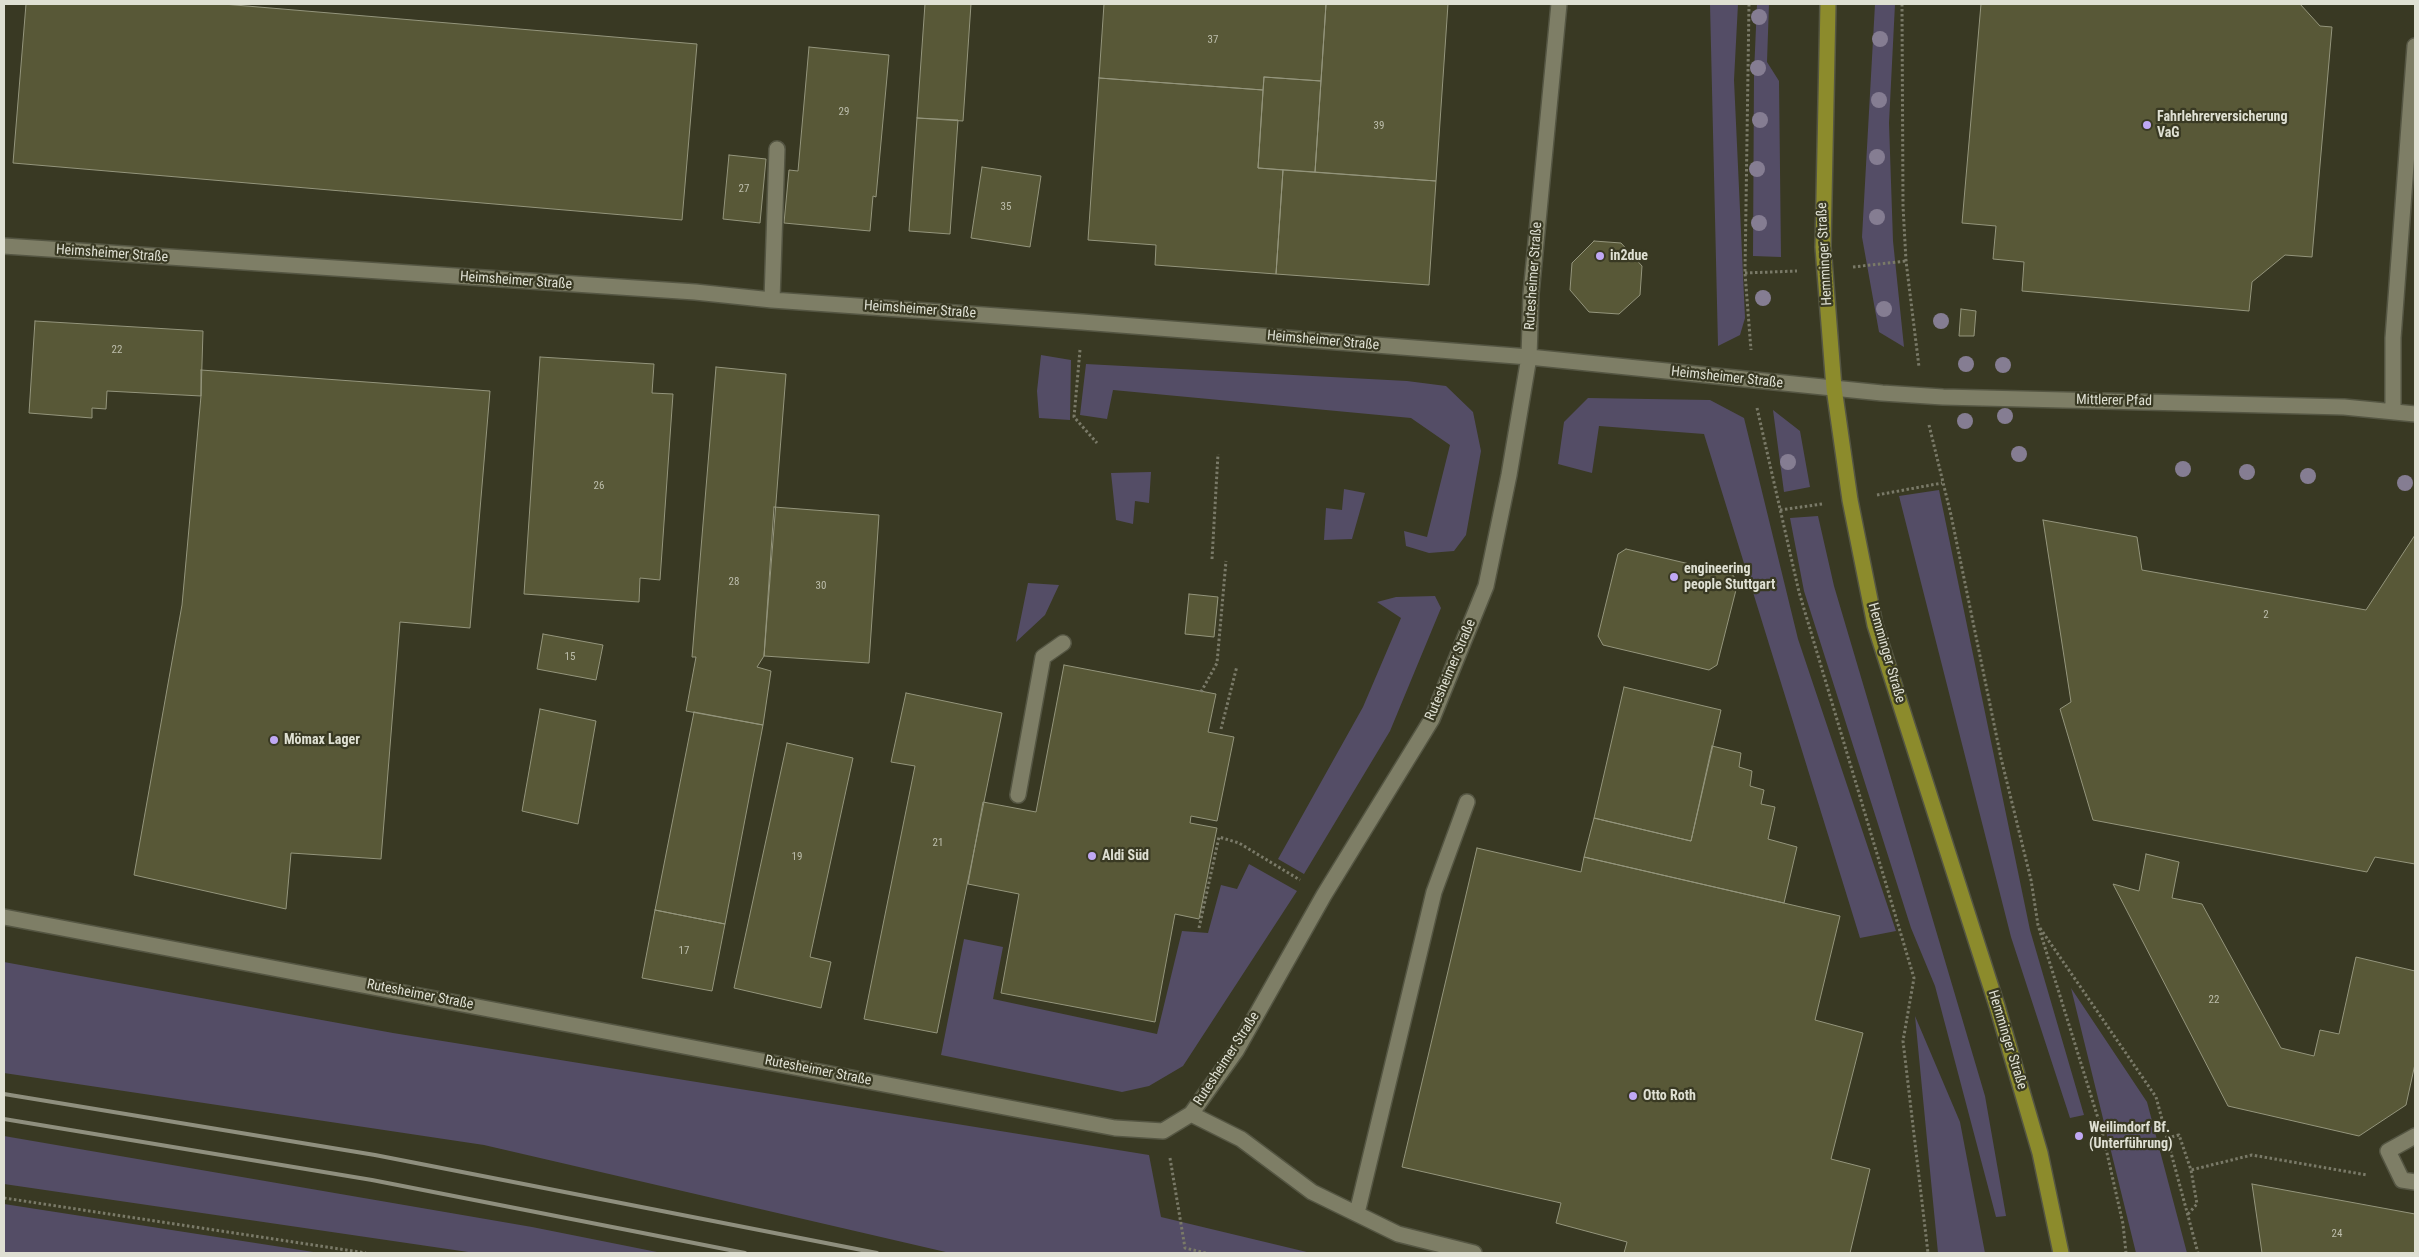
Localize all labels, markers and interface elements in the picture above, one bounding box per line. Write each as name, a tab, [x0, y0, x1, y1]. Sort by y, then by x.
house number: 37	[1208, 33, 1218, 47]
house number: 29	[839, 105, 849, 119]
place label: Fahrlehrerversicherung VaG	[2157, 109, 2288, 142]
house number: 39	[1374, 119, 1384, 133]
marker: Fahrlehrerversicherung VaG	[2141, 119, 2153, 131]
house number: 27	[739, 182, 749, 196]
house number: 35	[1001, 200, 1011, 214]
street label: Hemminger Straße	[1814, 202, 1836, 306]
street label: Rutesheimer Straße	[1522, 221, 1546, 331]
street label: Heimsheimer Straße	[55, 242, 169, 266]
place label: in2due	[1610, 248, 1648, 264]
marker: in2due	[1594, 250, 1606, 262]
street label: Heimsheimer Straße	[459, 269, 573, 293]
street label: Heimsheimer Straße	[863, 298, 977, 322]
street label: Heimsheimer Straße	[1266, 328, 1380, 354]
house number: 22	[112, 343, 122, 357]
street label: Heimsheimer Straße	[1670, 364, 1784, 392]
street label: Mittlerer Pfad	[2076, 392, 2152, 410]
house number: 26	[594, 479, 604, 493]
place label: engineering people Stuttgart	[1684, 561, 1775, 594]
marker: engineering people Stuttgart	[1668, 571, 1680, 583]
house number: 28	[729, 575, 739, 589]
house number: 30	[816, 579, 826, 593]
street label: Hemminger Straße	[1864, 601, 1908, 705]
house number: 2	[2263, 608, 2269, 622]
street label: Rutesheimer Straße	[1422, 617, 1480, 723]
house number: 15	[565, 650, 575, 664]
place label: Mömax Lager	[284, 732, 360, 748]
marker: Mömax Lager	[268, 734, 280, 746]
house number: 21	[933, 836, 943, 850]
place label: Aldi Süd	[1102, 848, 1149, 864]
house number: 19	[792, 850, 802, 864]
marker: Aldi Süd	[1086, 850, 1098, 862]
house number: 17	[679, 944, 689, 958]
street label: Rutesheimer Straße	[365, 976, 475, 1014]
street label: Hemminger Straße	[1984, 988, 2030, 1092]
house number: 22	[2209, 993, 2219, 1007]
street label: Rutesheimer Straße	[1190, 1009, 1264, 1109]
street label: Rutesheimer Straße	[763, 1052, 873, 1090]
place label: Otto Roth	[1643, 1088, 1696, 1104]
marker: Otto Roth	[1627, 1090, 1639, 1102]
place label: Weilimdorf Bf. (Unterführung)	[2089, 1120, 2173, 1152]
marker: Weilimdorf Bf. (Unterführung)	[2073, 1130, 2085, 1142]
house number: 24	[2332, 1227, 2342, 1241]

